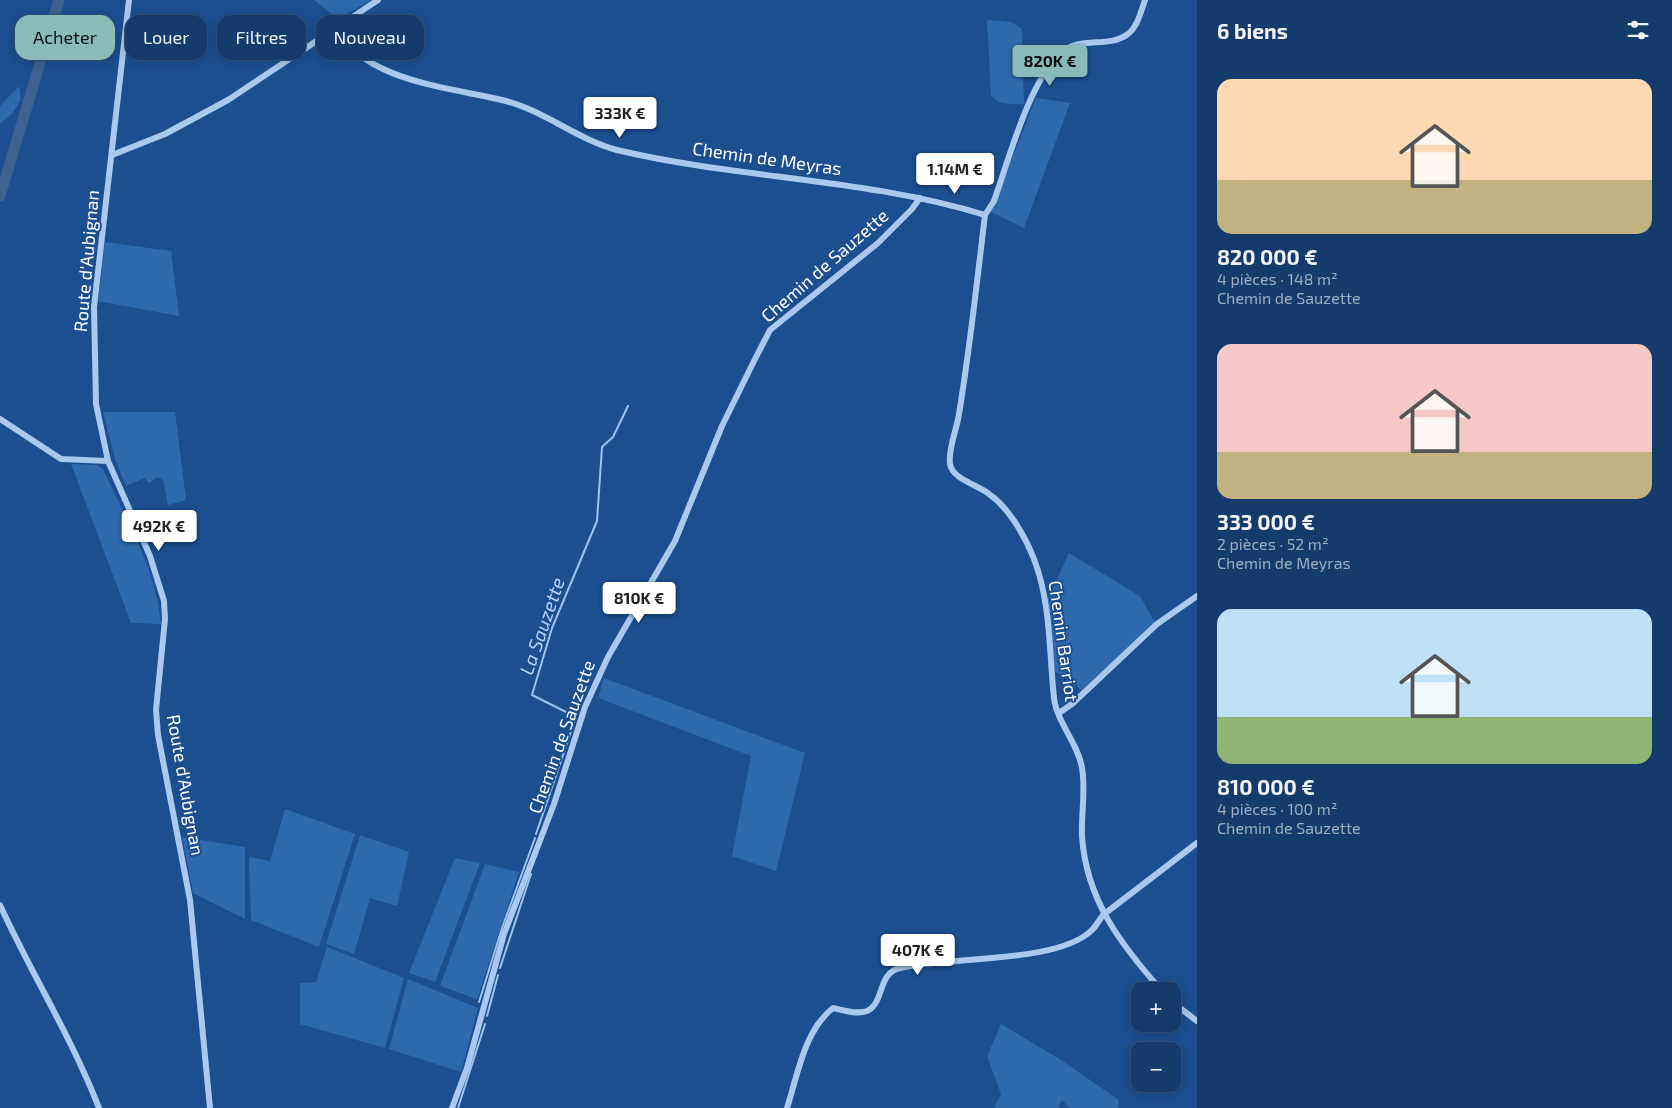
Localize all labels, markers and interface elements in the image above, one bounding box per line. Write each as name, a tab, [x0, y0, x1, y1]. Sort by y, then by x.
chip: Acheter	[15, 15, 115, 60]
chip: Louer	[125, 15, 207, 60]
chip: Filtres	[217, 15, 306, 60]
chip: Nouveau	[316, 15, 424, 60]
icon: filters	[1624, 16, 1652, 44]
text: 6 biens	[1217, 18, 1288, 43]
pin: 820K €	[1009, 44, 1091, 87]
text: 820K €	[1023, 51, 1077, 70]
pin: 333K €	[579, 96, 661, 139]
text: 333K €	[595, 103, 645, 122]
icon: home	[1390, 111, 1480, 201]
street label: Chemin de Meyras	[691, 137, 843, 179]
pin: 1.14M €	[909, 152, 1001, 195]
text: 1.14M €	[927, 159, 983, 178]
street label: Route d'Aubignan	[69, 189, 103, 333]
street label: Chemin de Sauzette	[756, 204, 893, 327]
text: 820 000 €	[1217, 244, 1318, 269]
text: 4 pièces · 148 m²	[1217, 269, 1338, 288]
text: Chemin de Sauzette	[1217, 288, 1361, 307]
icon: home	[1390, 376, 1480, 466]
text: 333 000 €	[1217, 509, 1315, 534]
pin: 492K €	[118, 510, 200, 552]
text: 492K €	[133, 516, 185, 535]
text: 2 pièces · 52 m²	[1217, 534, 1329, 553]
text: Chemin de Meyras	[1217, 553, 1351, 572]
water label: La Sauzette	[514, 574, 569, 677]
street label: Chemin Barriot	[1045, 579, 1083, 703]
pin: 810K €	[598, 582, 680, 624]
text: 810K €	[614, 588, 664, 607]
icon: home	[1390, 641, 1480, 731]
street label: Chemin de Sauzette	[523, 657, 599, 816]
street label: Route d'Aubignan	[163, 713, 209, 857]
text: 810 000 €	[1217, 774, 1315, 799]
text: 4 pièces · 100 m²	[1217, 799, 1337, 818]
text: Chemin de Sauzette	[1217, 818, 1361, 837]
pin: 407K €	[877, 934, 959, 976]
text: 407K €	[892, 940, 944, 959]
map controls	[1131, 982, 1181, 1092]
button: +	[1131, 982, 1181, 1032]
button: −	[1131, 1042, 1181, 1092]

